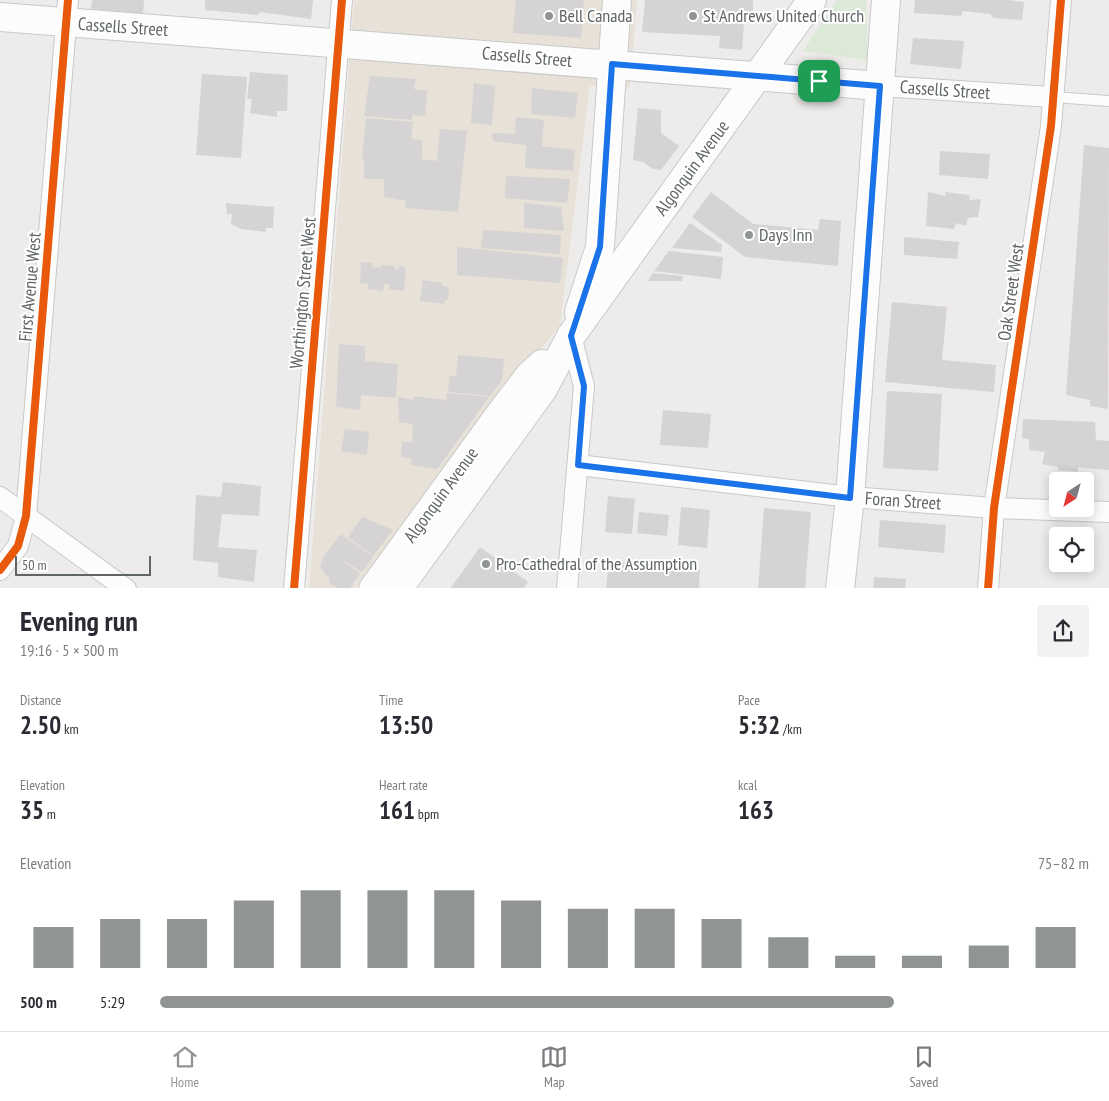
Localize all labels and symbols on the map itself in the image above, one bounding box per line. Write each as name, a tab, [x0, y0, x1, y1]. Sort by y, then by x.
place label: Bell Canada	[559, 4, 632, 27]
place label: St Andrews United Church	[703, 4, 864, 27]
marker: Bell Canada	[543, 10, 555, 22]
marker: St Andrews United Church	[687, 10, 699, 22]
street label: Cassells Street	[77, 12, 169, 41]
street label: Cassells Street	[481, 41, 573, 72]
pin	[798, 60, 840, 102]
street label: Cassells Street	[899, 75, 991, 104]
street label: Algonquin Avenue	[649, 115, 734, 220]
street label: Worthington Street West	[284, 216, 321, 370]
place label: Days Inn	[759, 223, 812, 246]
marker: Days Inn	[743, 229, 755, 241]
street label: First Avenue West	[13, 231, 46, 343]
street label: Oak Street West	[992, 242, 1029, 342]
street label: Algonquin Avenue	[398, 442, 483, 547]
north arrow	[1049, 472, 1094, 518]
street label: Foran Street	[864, 486, 942, 515]
place label: Pro-Cathedral of the Assumption	[496, 552, 697, 575]
scale bar	[15, 554, 151, 577]
marker: Pro-Cathedral of the Assumption	[480, 558, 492, 570]

